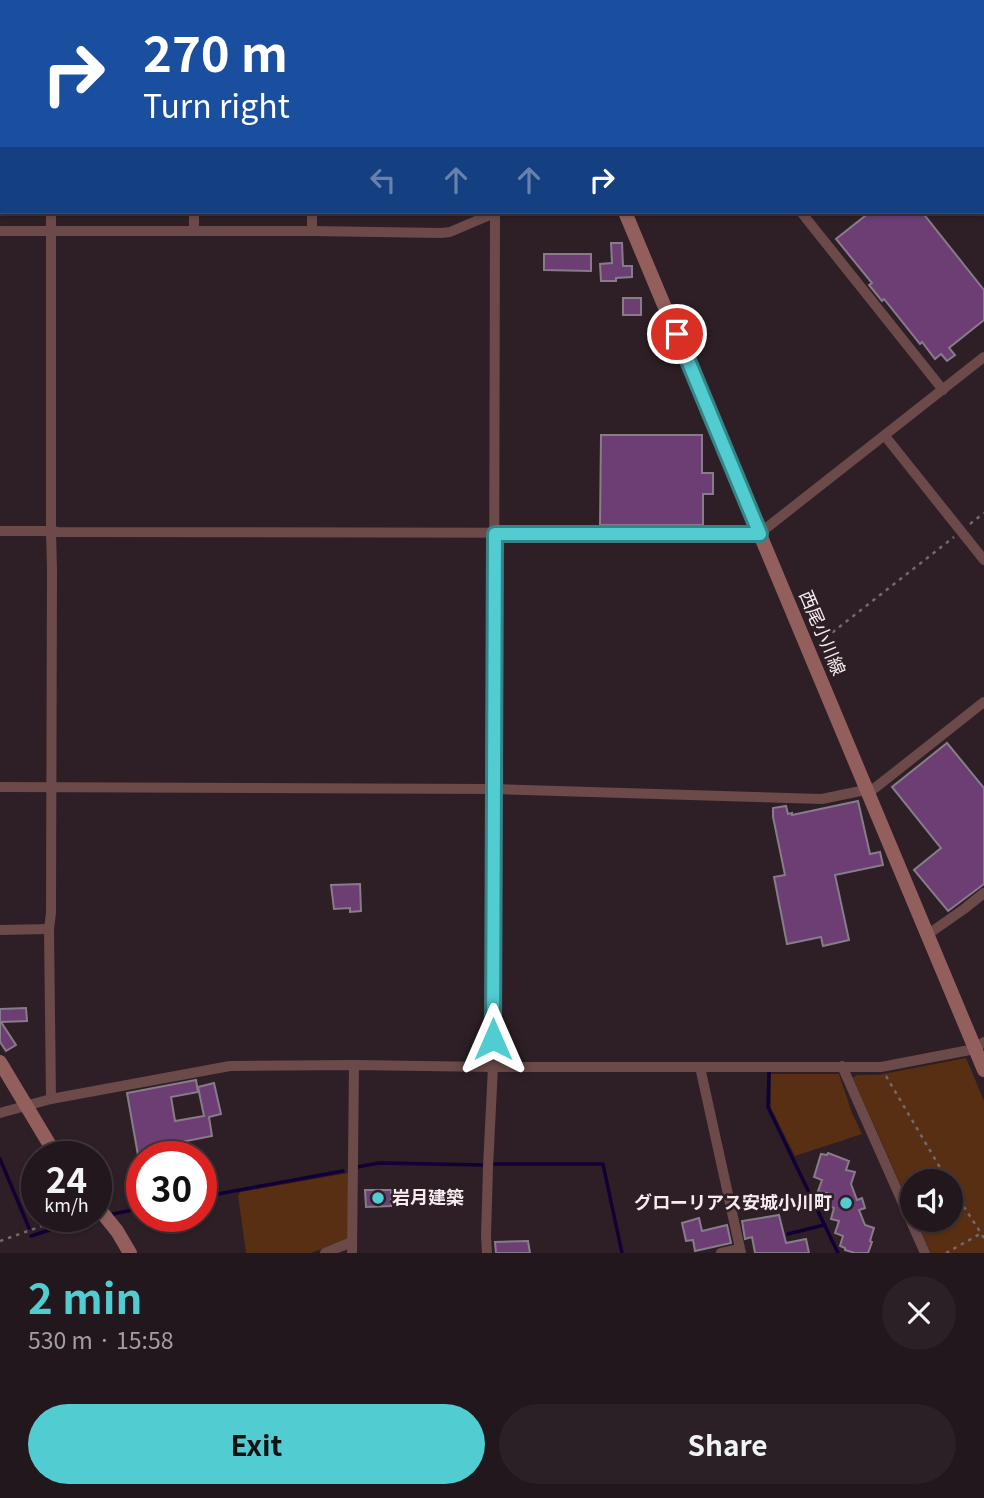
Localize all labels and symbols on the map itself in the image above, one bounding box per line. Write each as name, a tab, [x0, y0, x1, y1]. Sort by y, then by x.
pin	[647, 304, 707, 364]
street label: 西尾小川線	[794, 586, 853, 679]
position arrow	[456, 1002, 530, 1076]
speed limit sign: 30	[126, 1141, 217, 1232]
place label: 岩月建築	[392, 1183, 464, 1209]
place label: グローリアス安城小川町	[634, 1188, 832, 1214]
marker: 岩月建築	[370, 1190, 386, 1206]
marker: グローリアス安城小川町	[838, 1195, 854, 1211]

